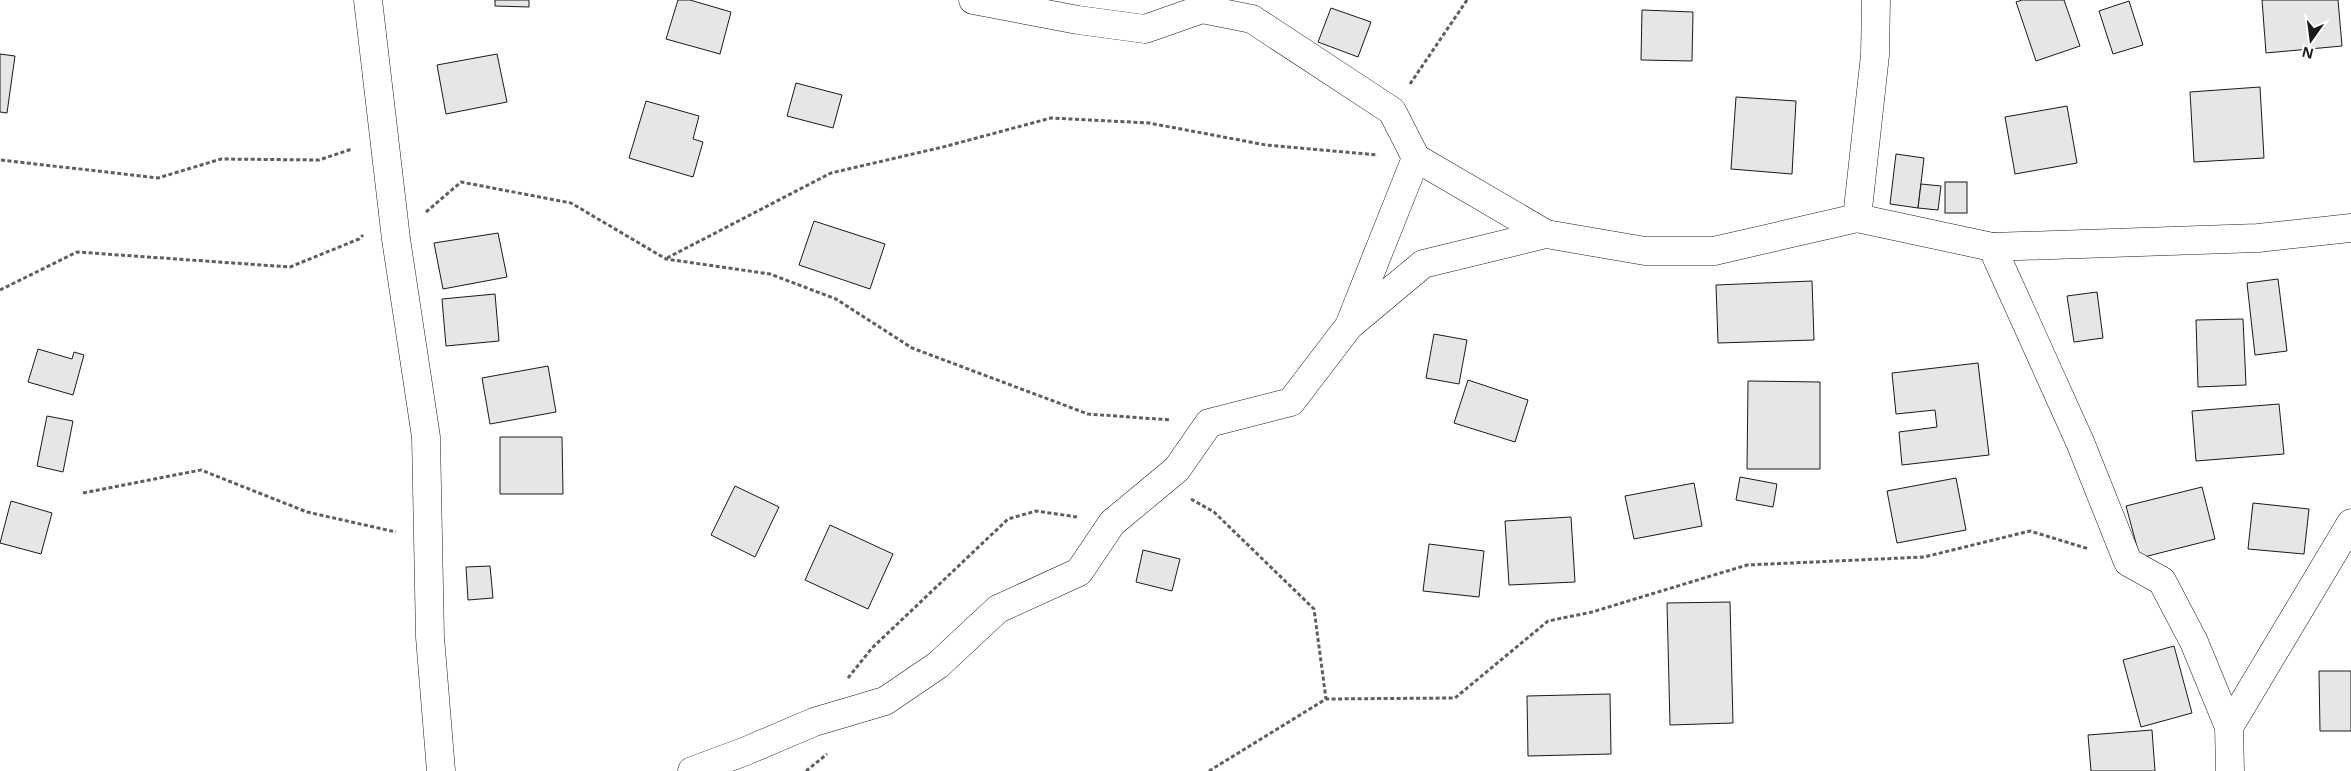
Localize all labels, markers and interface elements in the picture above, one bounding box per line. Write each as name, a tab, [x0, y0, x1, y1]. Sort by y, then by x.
north arrow	[2286, 15, 2336, 65]
text: N	[2300, 43, 2316, 64]

